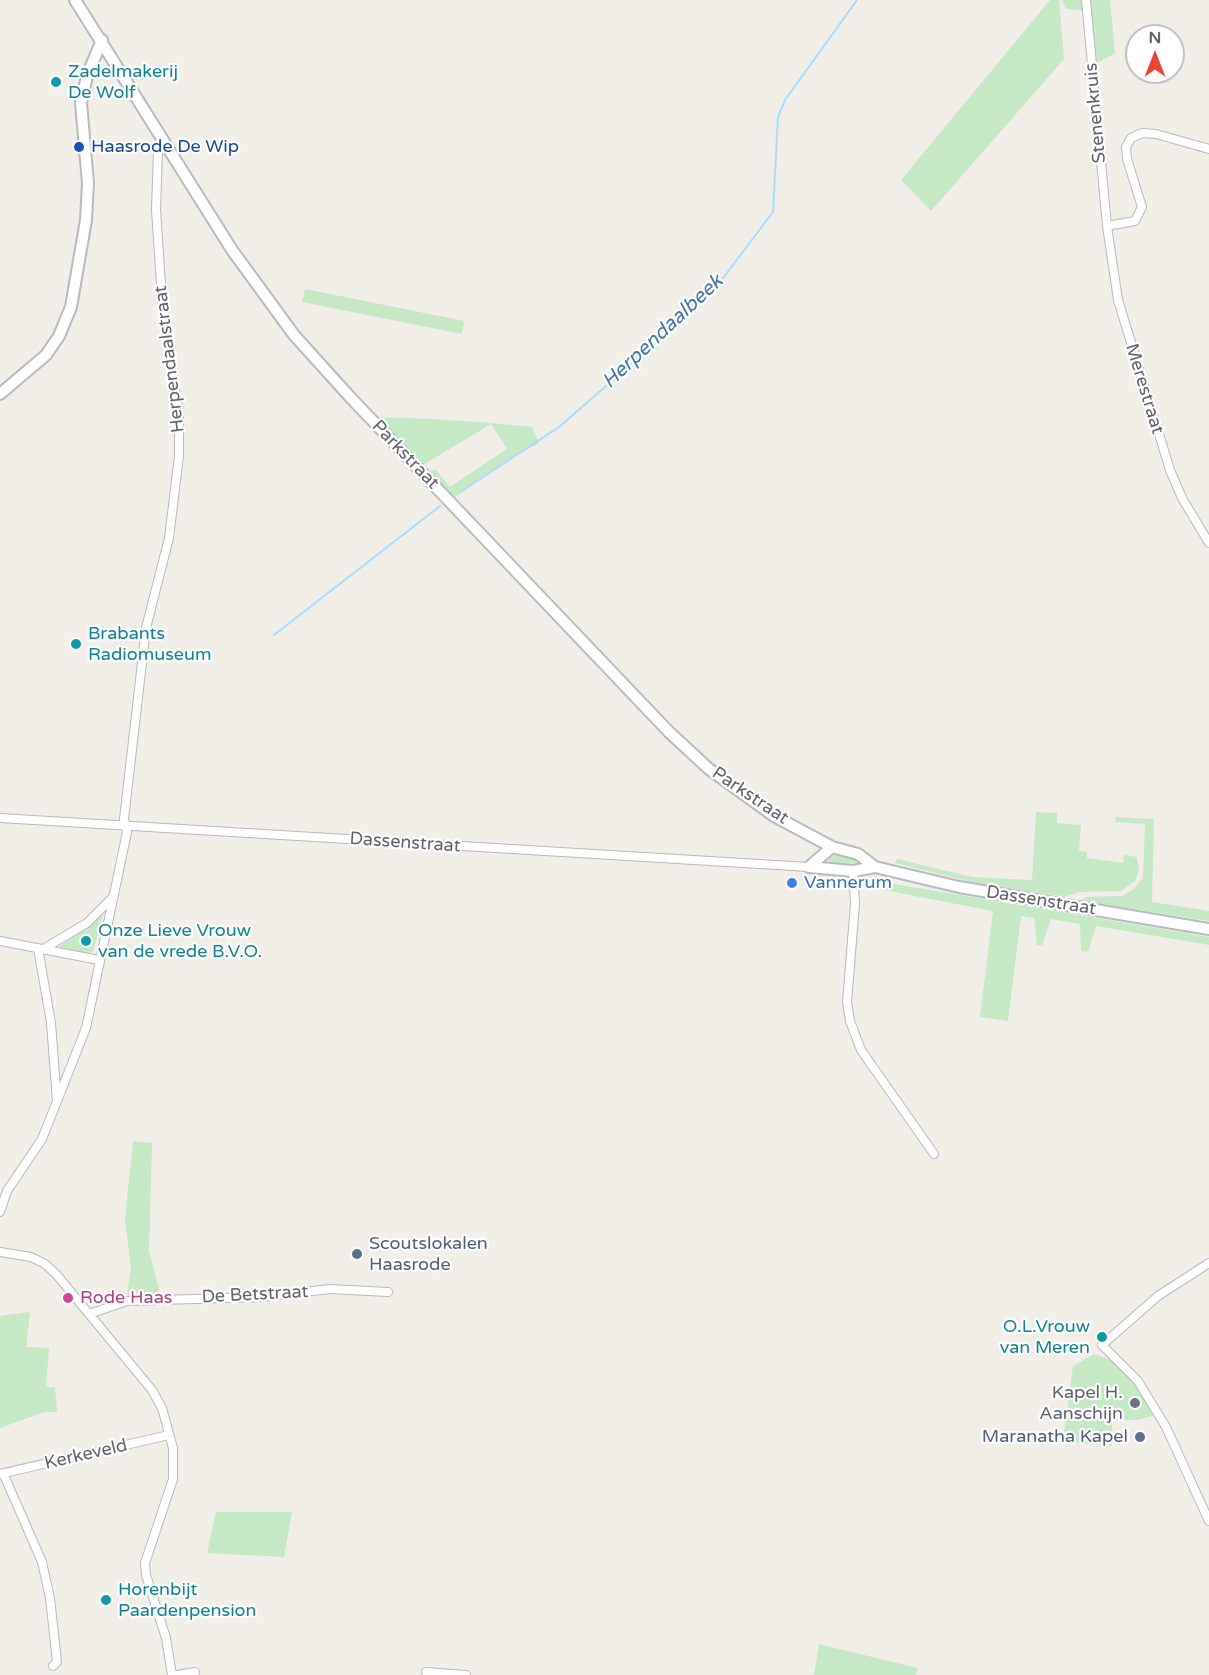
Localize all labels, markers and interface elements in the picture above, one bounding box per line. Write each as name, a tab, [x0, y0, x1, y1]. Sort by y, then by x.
north arrow	[1125, 24, 1185, 84]
text: N	[1149, 28, 1161, 48]
place label: Zadelmakerij De Wolf	[68, 61, 178, 104]
street label: Stenenkruis	[1081, 62, 1111, 164]
marker: Zadelmakerij De Wolf	[49, 75, 63, 89]
place label: Haasrode De Wip	[91, 136, 239, 158]
marker: Haasrode De Wip	[72, 140, 86, 154]
water label: Herpendaalbeek	[598, 270, 728, 394]
street label: Herpendaalstraat	[150, 284, 190, 434]
street label: Merestraat	[1120, 341, 1168, 437]
street label: Parkstraat	[367, 416, 443, 494]
place label: Brabants Radiomuseum	[88, 623, 211, 666]
marker: Brabants Radiomuseum	[69, 637, 83, 651]
street label: Parkstraat	[708, 763, 792, 829]
street label: Dassenstraat	[349, 828, 461, 858]
place label: Vannerum	[804, 872, 892, 894]
marker: Vannerum	[785, 876, 799, 890]
street label: Dassenstraat	[984, 882, 1098, 920]
place label: Onze Lieve Vrouw van de vrede B.V.O.	[98, 920, 262, 962]
marker: Onze Lieve Vrouw van de vrede B.V.O.	[79, 934, 93, 948]
place label: Scoutslokalen Haasrode	[369, 1233, 488, 1276]
marker: Scoutslokalen Haasrode	[350, 1247, 364, 1261]
street label: De Betstraat	[201, 1281, 309, 1309]
place label: Rode Haas	[80, 1287, 172, 1309]
marker: Rode Haas	[61, 1291, 75, 1305]
place label: O.L.Vrouw van Meren	[1000, 1316, 1090, 1358]
marker: O.L.Vrouw van Meren	[1095, 1330, 1109, 1344]
place label: Kapel H. Aanschijn	[1039, 1382, 1123, 1424]
marker: Kapel H. Aanschijn	[1128, 1396, 1142, 1410]
place label: Maranatha Kapel	[982, 1426, 1128, 1448]
marker: Maranatha Kapel	[1133, 1430, 1147, 1444]
street label: Kerkeveld	[42, 1435, 130, 1475]
place label: Horenbijt Paardenpension	[118, 1579, 257, 1622]
marker: Horenbijt Paardenpension	[99, 1593, 113, 1607]

